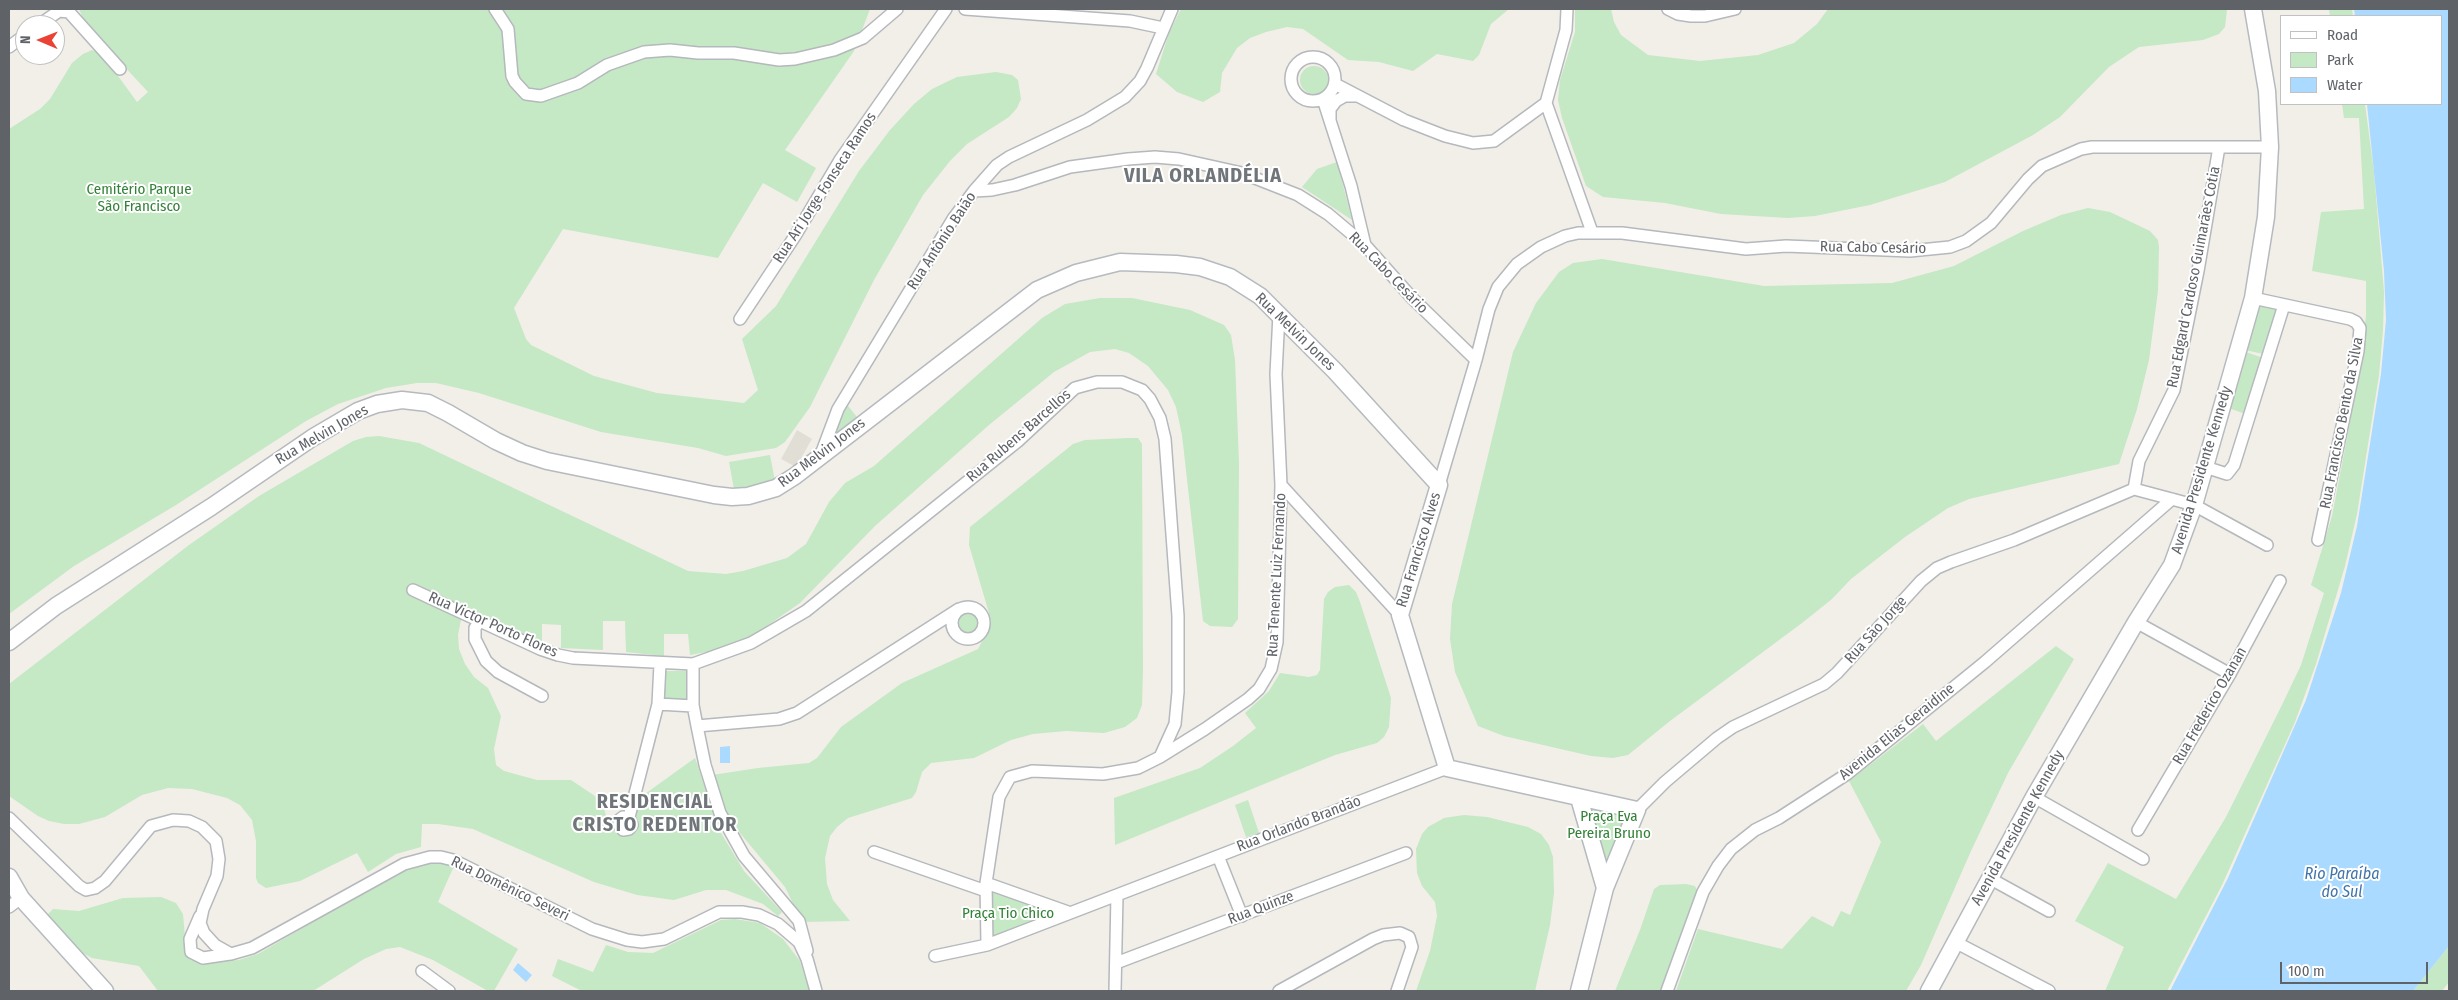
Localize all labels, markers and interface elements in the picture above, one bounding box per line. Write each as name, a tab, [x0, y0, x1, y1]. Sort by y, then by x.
north arrow	[15, 15, 65, 65]
legend	[2280, 15, 2443, 105]
text: Road	[2327, 26, 2358, 44]
text: N	[17, 35, 34, 44]
text: Park	[2327, 51, 2354, 69]
text: Water	[2327, 76, 2362, 94]
street label: Rua Ari Jorge Fonseca Ramos	[770, 109, 880, 267]
district label: VILA ORLANDÉLIA	[1122, 164, 1284, 188]
street label: Rua Edgard Cardoso Guimarães Cotia	[2164, 165, 2224, 389]
park label: Cemitério Parque São Francisco	[86, 181, 192, 216]
street label: Rua Antônio Baião	[904, 189, 980, 293]
street label: Rua Cabo Cesário	[1345, 228, 1431, 318]
street label: Rua Cabo Cesário	[1820, 238, 1926, 258]
street label: Rua Melvin Jones	[1251, 289, 1339, 375]
street label: Rua Francisco Bento da Silva	[2317, 336, 2367, 510]
street label: Avenida Presidente Kennedy	[2168, 384, 2236, 556]
street label: Rua Rubens Barcellos	[963, 386, 1075, 486]
street label: Rua Melvin Jones	[272, 401, 372, 469]
street label: Rua Melvin Jones	[775, 414, 869, 492]
street label: Rua Francisco Alves	[1393, 490, 1445, 610]
street label: Rua Tenente Luiz Fernando	[1264, 492, 1290, 658]
street label: Rua Victor Porto Flores	[426, 588, 560, 662]
street label: Rua São Jorge	[1841, 593, 1911, 667]
street label: Rua Frederico Ozanan	[2169, 644, 2251, 768]
street label: Avenida Elias Geraidine	[1836, 680, 1958, 784]
street label: Avenida Presidente Kennedy	[1968, 747, 2068, 909]
district label: RESIDENCIAL CRISTO REDENTOR	[571, 790, 739, 837]
street label: Rua Orlando Brandão	[1234, 792, 1364, 856]
park label: Praça Eva Pereira Bruno	[1567, 808, 1651, 843]
street label: Rua Domênico Severi	[448, 853, 572, 925]
water label: Rio Paraíba do Sul	[2304, 865, 2380, 903]
street label: Rua Quinze	[1226, 887, 1296, 929]
park label: Praça Tio Chico	[962, 905, 1054, 923]
scale bar	[2283, 952, 2430, 984]
text: 100 m	[2288, 962, 2325, 980]

